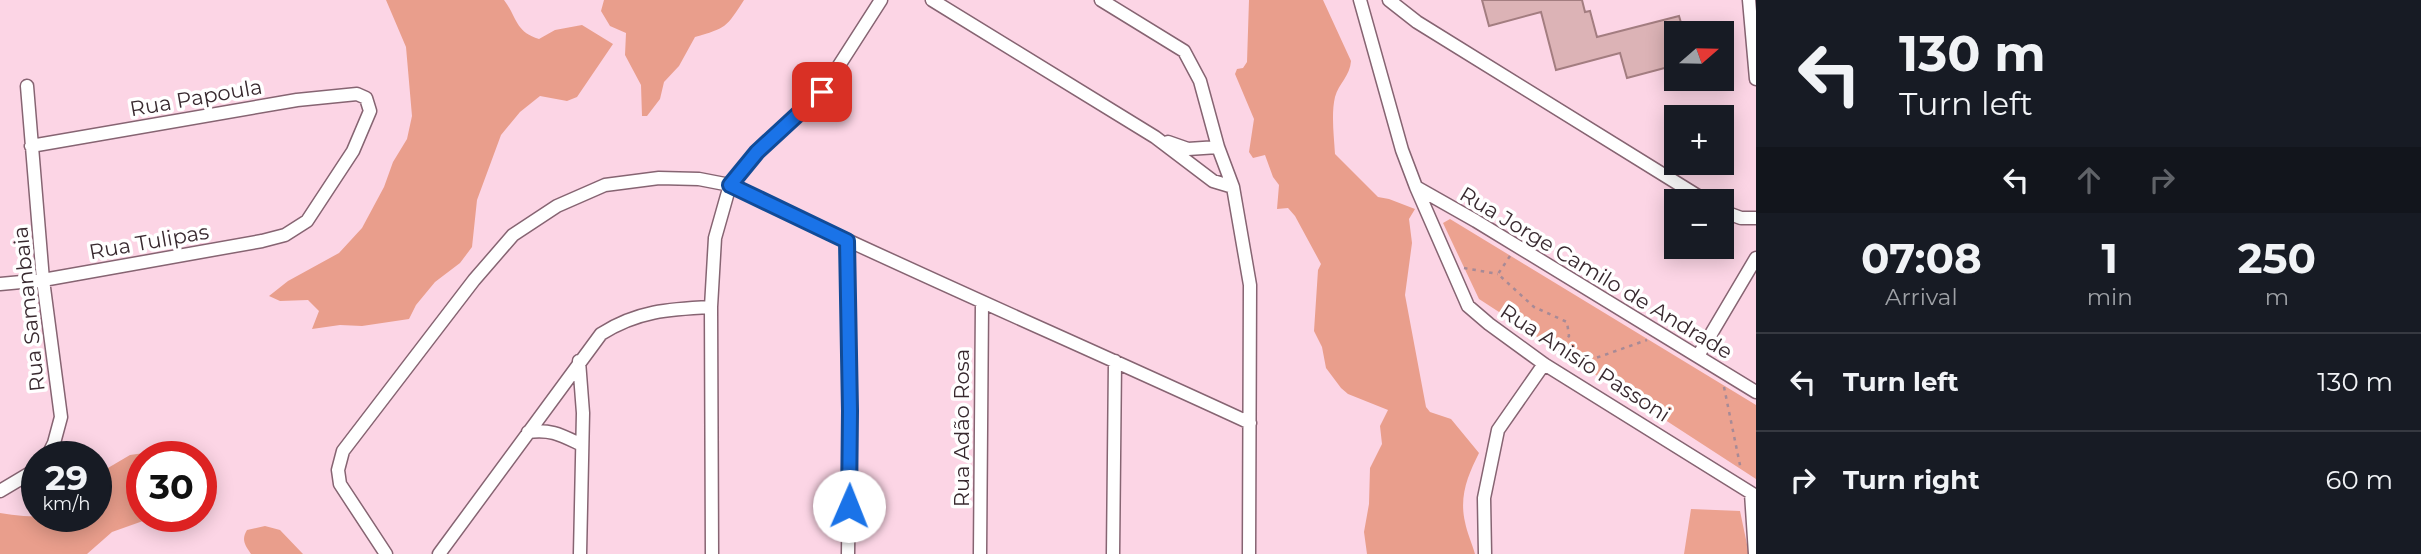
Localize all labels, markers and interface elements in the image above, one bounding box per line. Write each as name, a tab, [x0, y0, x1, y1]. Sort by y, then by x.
north arrow	[1664, 21, 1734, 91]
map controls	[1664, 21, 1734, 259]
text: 130 m	[1899, 24, 2046, 83]
icon: left	[1784, 28, 1875, 119]
pin	[792, 62, 852, 122]
icon: arrive	[803, 73, 841, 111]
street label: Rua Papoula	[128, 74, 264, 121]
text: Turn left	[1899, 84, 2033, 123]
button: +	[1664, 105, 1734, 175]
icon: left	[1997, 161, 2035, 199]
icon: ahead	[2070, 161, 2108, 199]
icon: right	[2143, 161, 2181, 199]
street label: Rua Jorge Camilo de Andrade	[1455, 181, 1737, 364]
button: −	[1664, 189, 1734, 259]
street label: Rua Tulipas	[87, 219, 211, 264]
street label: Rua Samanbaia	[7, 225, 50, 393]
text: 07:08	[1861, 232, 1982, 284]
text: 1	[2102, 232, 2118, 284]
text: 250	[2238, 232, 2316, 284]
text: Arrival	[1885, 283, 1958, 311]
text: min	[2087, 283, 2133, 311]
text: m	[2265, 283, 2289, 311]
street label: Rua Anisío Passoni	[1496, 298, 1675, 427]
street label: Rua Adão Rosa	[949, 349, 974, 507]
icon: left	[1784, 363, 1822, 401]
text: Turn left	[1843, 366, 1959, 398]
text: 130 m	[2317, 366, 2393, 398]
speed limit sign: 30	[126, 441, 217, 532]
text: 29	[45, 456, 88, 499]
icon: right	[1784, 461, 1822, 499]
text: Turn right	[1843, 464, 1979, 496]
text: 60 m	[2326, 464, 2393, 496]
position arrow	[812, 469, 886, 543]
text: km/h	[42, 493, 91, 515]

